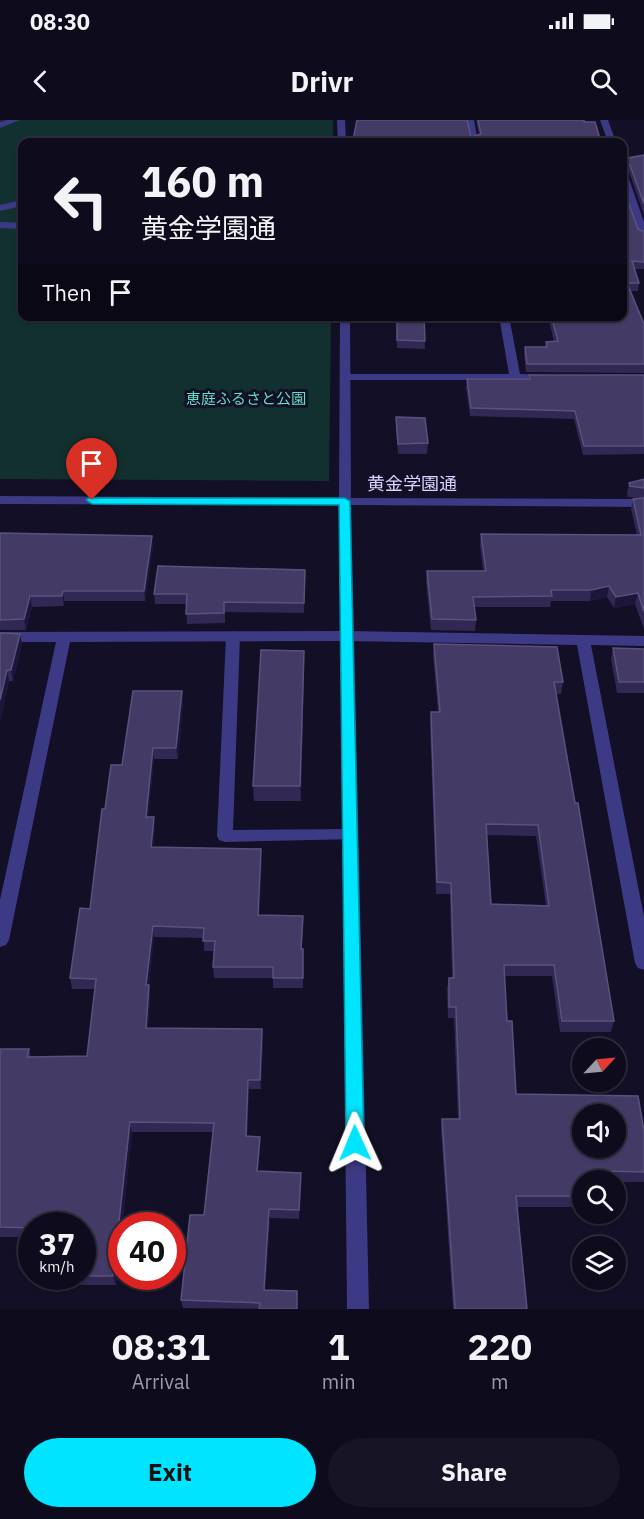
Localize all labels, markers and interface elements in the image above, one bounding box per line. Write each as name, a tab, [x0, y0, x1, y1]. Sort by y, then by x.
text: 08:30	[30, 7, 90, 36]
text: Drivr	[291, 64, 353, 99]
icon: back	[24, 65, 57, 98]
icon: search	[587, 65, 620, 98]
text: 160 m	[141, 154, 264, 209]
icon: left	[42, 162, 120, 240]
text: 黄金学園通	[141, 210, 276, 245]
icon: arrive	[104, 276, 137, 309]
text: Then	[42, 278, 92, 307]
park label: 恵庭ふるさと公園	[186, 389, 306, 408]
pin	[66, 438, 117, 500]
icon: arrive	[75, 447, 108, 480]
street label: 黄金学園通	[367, 472, 457, 495]
north arrow	[572, 1038, 626, 1092]
map controls	[572, 1038, 626, 1290]
button: sound	[572, 1104, 626, 1158]
position arrow	[323, 1111, 387, 1175]
button: search	[572, 1170, 626, 1224]
speed limit sign: 40	[108, 1212, 186, 1290]
text: 37	[39, 1224, 75, 1263]
button: layers	[572, 1236, 626, 1290]
text: km/h	[39, 1257, 75, 1276]
text: 08:31	[112, 1323, 210, 1370]
text: 1	[328, 1323, 350, 1370]
text: 220	[467, 1323, 532, 1370]
text: Arrival	[132, 1368, 190, 1395]
text: min	[322, 1368, 356, 1395]
text: m	[491, 1368, 509, 1395]
button: Exit	[24, 1438, 316, 1507]
button: Share	[328, 1438, 620, 1507]

